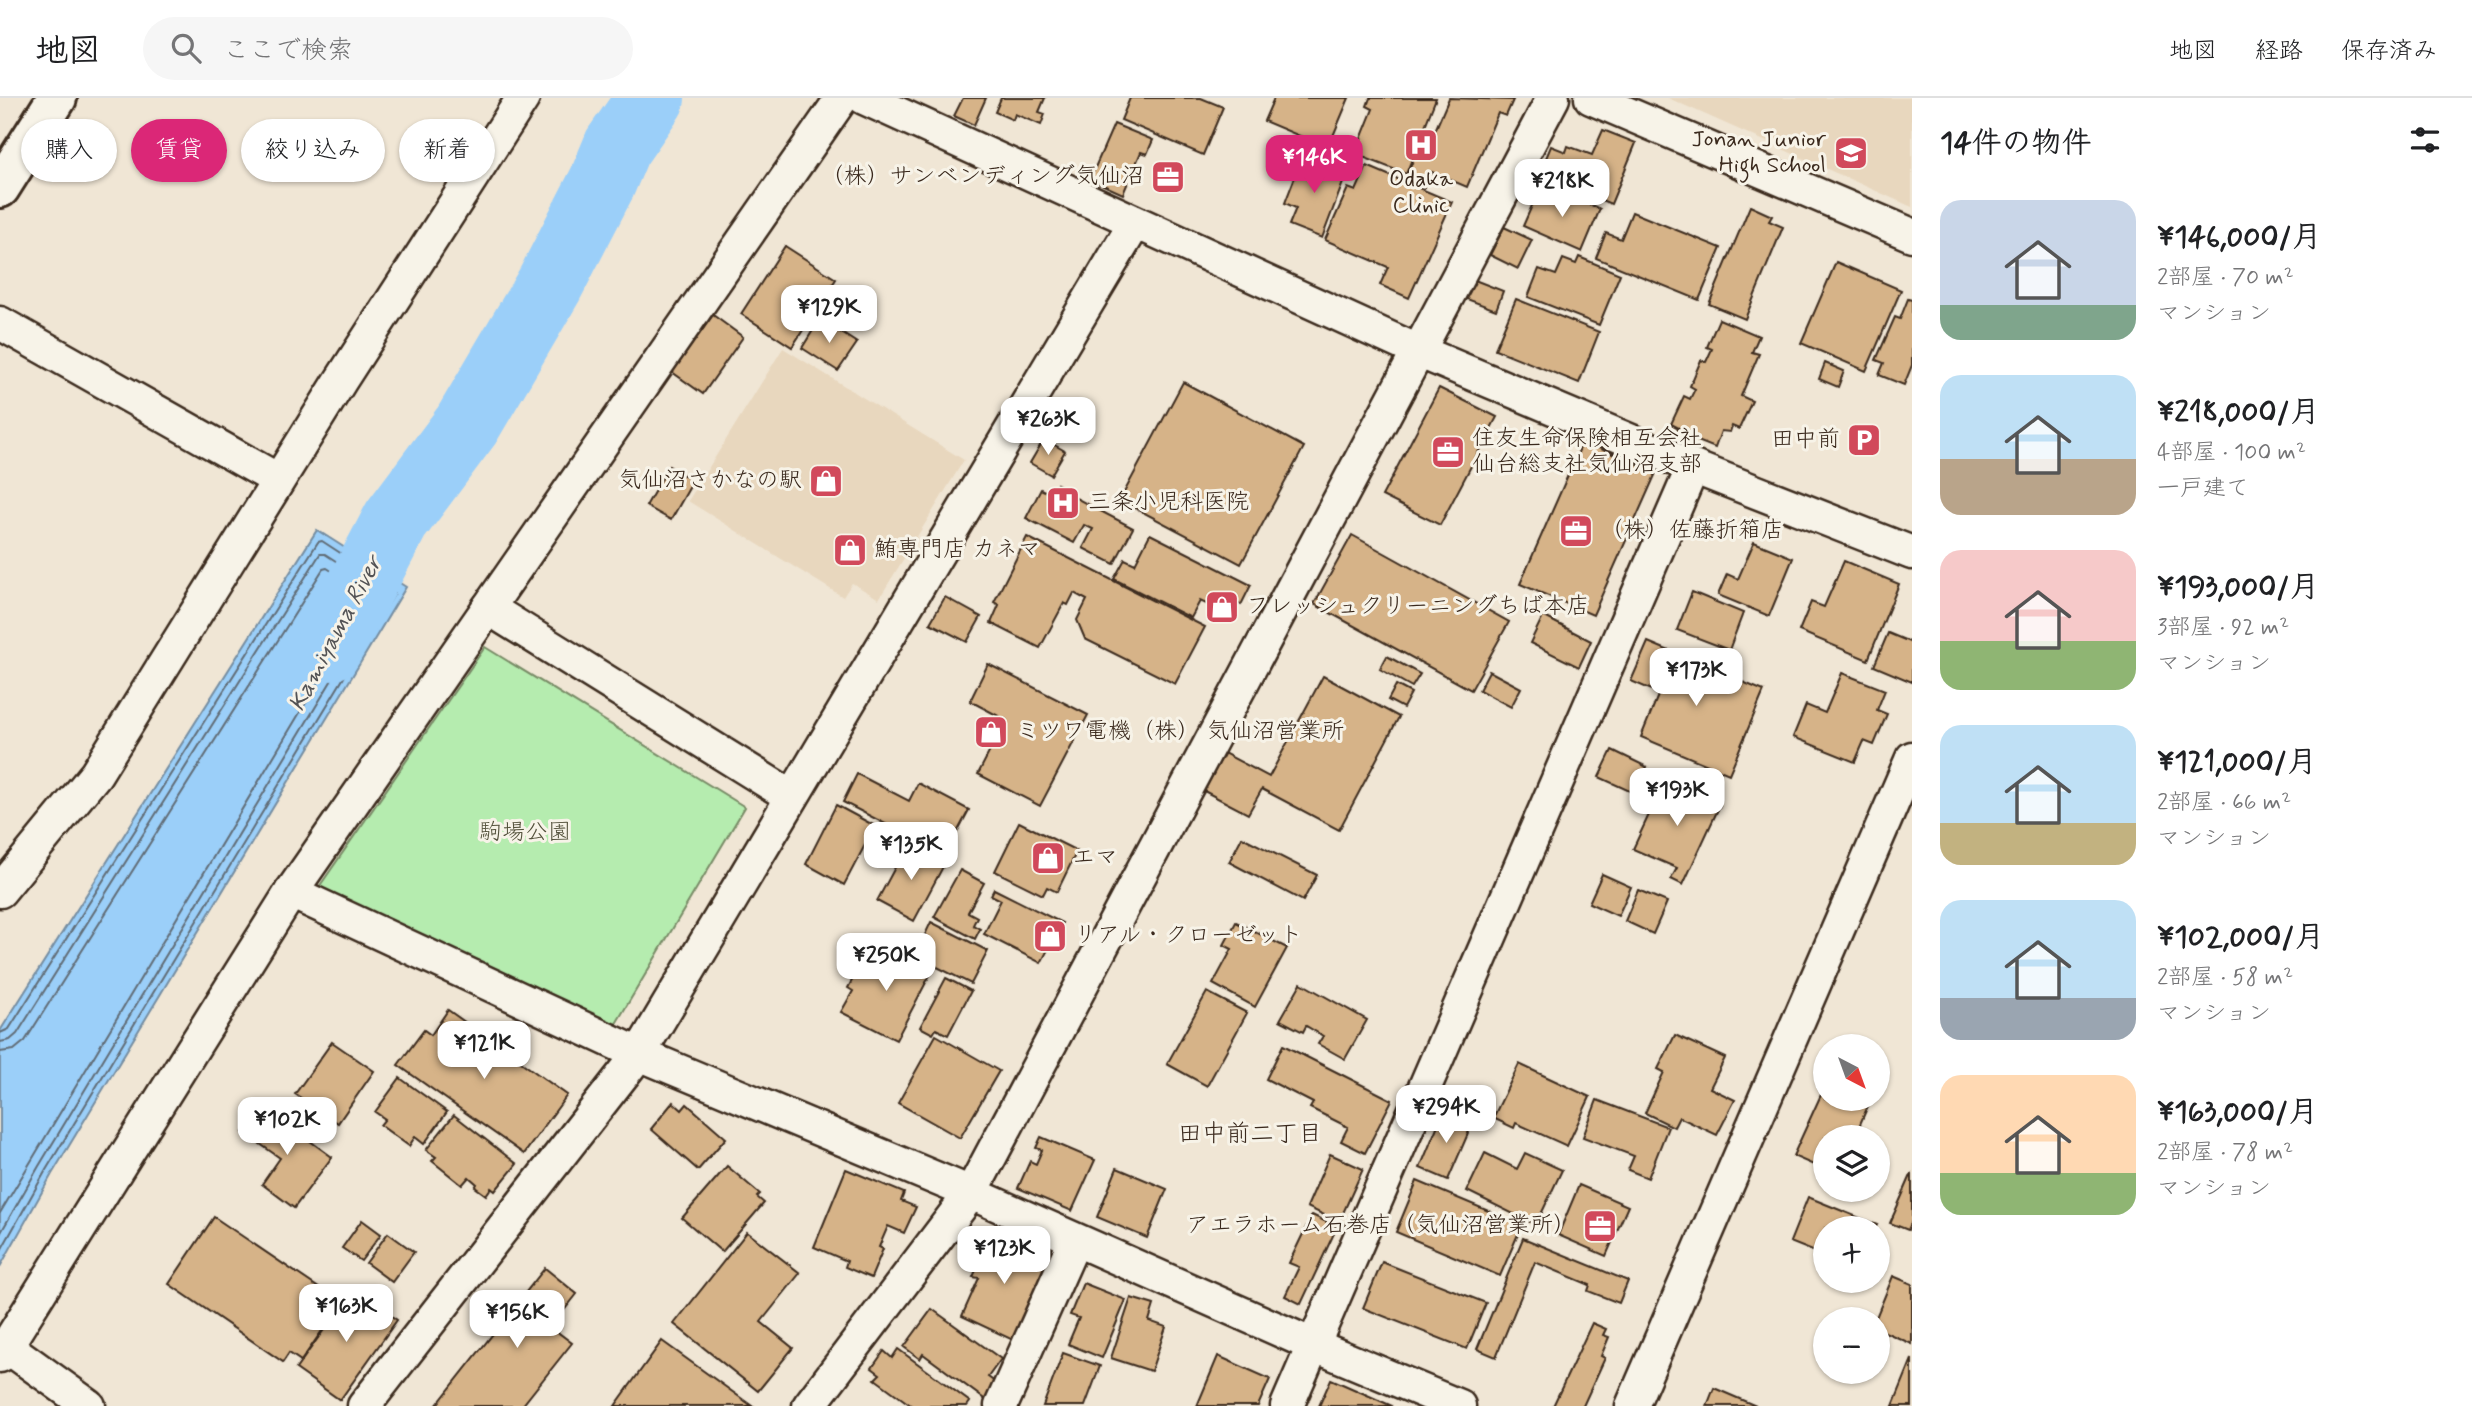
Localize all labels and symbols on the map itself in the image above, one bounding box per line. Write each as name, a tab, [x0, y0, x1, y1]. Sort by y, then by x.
place label: Jonan Junior High School	[1692, 125, 1826, 183]
hospital icon: Odaka Clinic	[1402, 126, 1440, 164]
school or university icon: Jonan Junior High School	[1832, 134, 1870, 172]
pin: ¥146K	[1265, 136, 1363, 195]
office icon: （株）サンベンディング気仙沼	[1149, 158, 1187, 196]
pin: ¥218K	[1513, 159, 1611, 219]
place label: （株）サンベンディング気仙沼	[821, 162, 1144, 192]
place label: Odaka Clinic	[1389, 165, 1453, 221]
pin: ¥129K	[780, 286, 878, 345]
pin: ¥263K	[999, 398, 1097, 457]
parking icon: 田中前	[1845, 421, 1883, 459]
place label: 住友生命保険相互会社 仙台総支社気仙沼支部	[1472, 424, 1702, 480]
place label: 田中前	[1771, 425, 1840, 455]
office icon: 住友生命保険相互会社 仙台総支社気仙沼支部	[1429, 433, 1467, 471]
shop icon: 気仙沼さかなの駅	[807, 462, 845, 500]
place label: 気仙沼さかなの駅	[618, 466, 802, 496]
hospital icon: 三条小児科医院	[1044, 484, 1082, 522]
place label: 三条小児科医院	[1088, 488, 1249, 518]
office icon: （株）佐藤折箱店	[1557, 512, 1595, 550]
place label: （株）佐藤折箱店	[1600, 516, 1784, 546]
shop icon: 鮪専門店 カネマ	[831, 531, 869, 569]
place label: 鮪専門店 カネマ	[874, 535, 1041, 565]
water label: Kamiyama River	[282, 548, 391, 717]
shop icon: フレッシュクリーニングちば本店	[1203, 588, 1241, 626]
place label: フレッシュクリーニングちば本店	[1246, 592, 1590, 622]
pin: ¥173K	[1647, 648, 1745, 708]
shop icon: ミツワ電機（株） 気仙沼営業所	[972, 713, 1010, 751]
place label: ミツワ電機（株） 気仙沼営業所	[1016, 717, 1344, 747]
pin: ¥193K	[1628, 768, 1726, 828]
park label: 駒場公園	[479, 818, 571, 848]
pin: ¥135K	[862, 822, 960, 882]
shop icon: エマ	[1029, 839, 1067, 877]
place label: エマ	[1072, 843, 1118, 873]
shop icon: リアル・クローゼット	[1031, 917, 1069, 955]
place label: リアル・クローゼット	[1074, 921, 1303, 951]
pin: ¥250K	[837, 934, 935, 993]
pin: ¥121K	[435, 1021, 533, 1081]
north arrow	[1813, 1034, 1890, 1111]
pin: ¥294K	[1397, 1086, 1495, 1145]
pin: ¥102K	[238, 1098, 336, 1157]
district label: 田中前二丁目	[1178, 1119, 1322, 1150]
office icon: アエラホーム石巻店（気仙沼営業所）	[1581, 1207, 1619, 1245]
place label: アエラホーム石巻店（気仙沼営業所）	[1186, 1211, 1576, 1241]
pin: ¥123K	[955, 1226, 1053, 1286]
pin: ¥163K	[297, 1284, 395, 1344]
pin: ¥156K	[468, 1290, 566, 1350]

